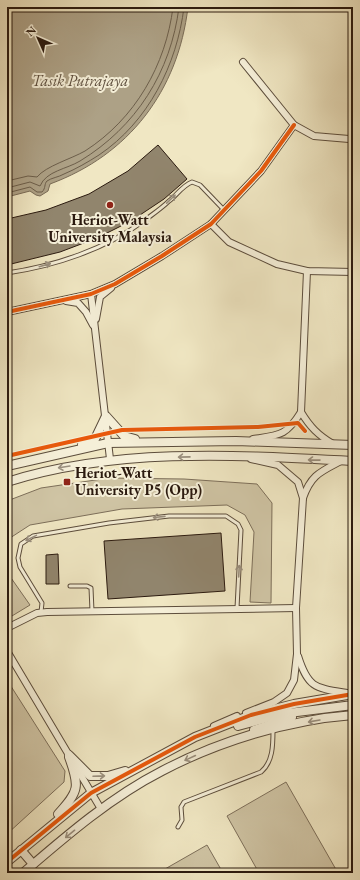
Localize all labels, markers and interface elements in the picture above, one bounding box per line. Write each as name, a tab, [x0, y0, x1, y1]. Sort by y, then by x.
north arrow	[18, 18, 58, 58]
text: N	[23, 23, 39, 39]
water label: Tasik Putrajaya	[32, 70, 128, 91]
one-way arrow	[166, 194, 176, 204]
marker: Heriot-Watt University Malaysia	[105, 200, 115, 210]
place label: Heriot-Watt University Malaysia	[48, 210, 172, 246]
one-way arrow	[38, 261, 51, 268]
one-way arrow	[178, 454, 191, 461]
one-way arrow	[308, 456, 321, 464]
one-way arrow	[58, 463, 71, 471]
place label: Heriot-Watt University P5 (Opp)	[75, 463, 202, 499]
marker: Heriot-Watt University P5 (Opp)	[62, 477, 72, 487]
one-way arrow	[153, 514, 166, 521]
one-way arrow	[25, 535, 37, 542]
one-way arrow	[235, 565, 243, 578]
one-way arrow	[308, 717, 321, 725]
one-way arrow	[184, 755, 196, 762]
one-way arrow	[92, 772, 105, 780]
one-way arrow	[65, 829, 76, 838]

